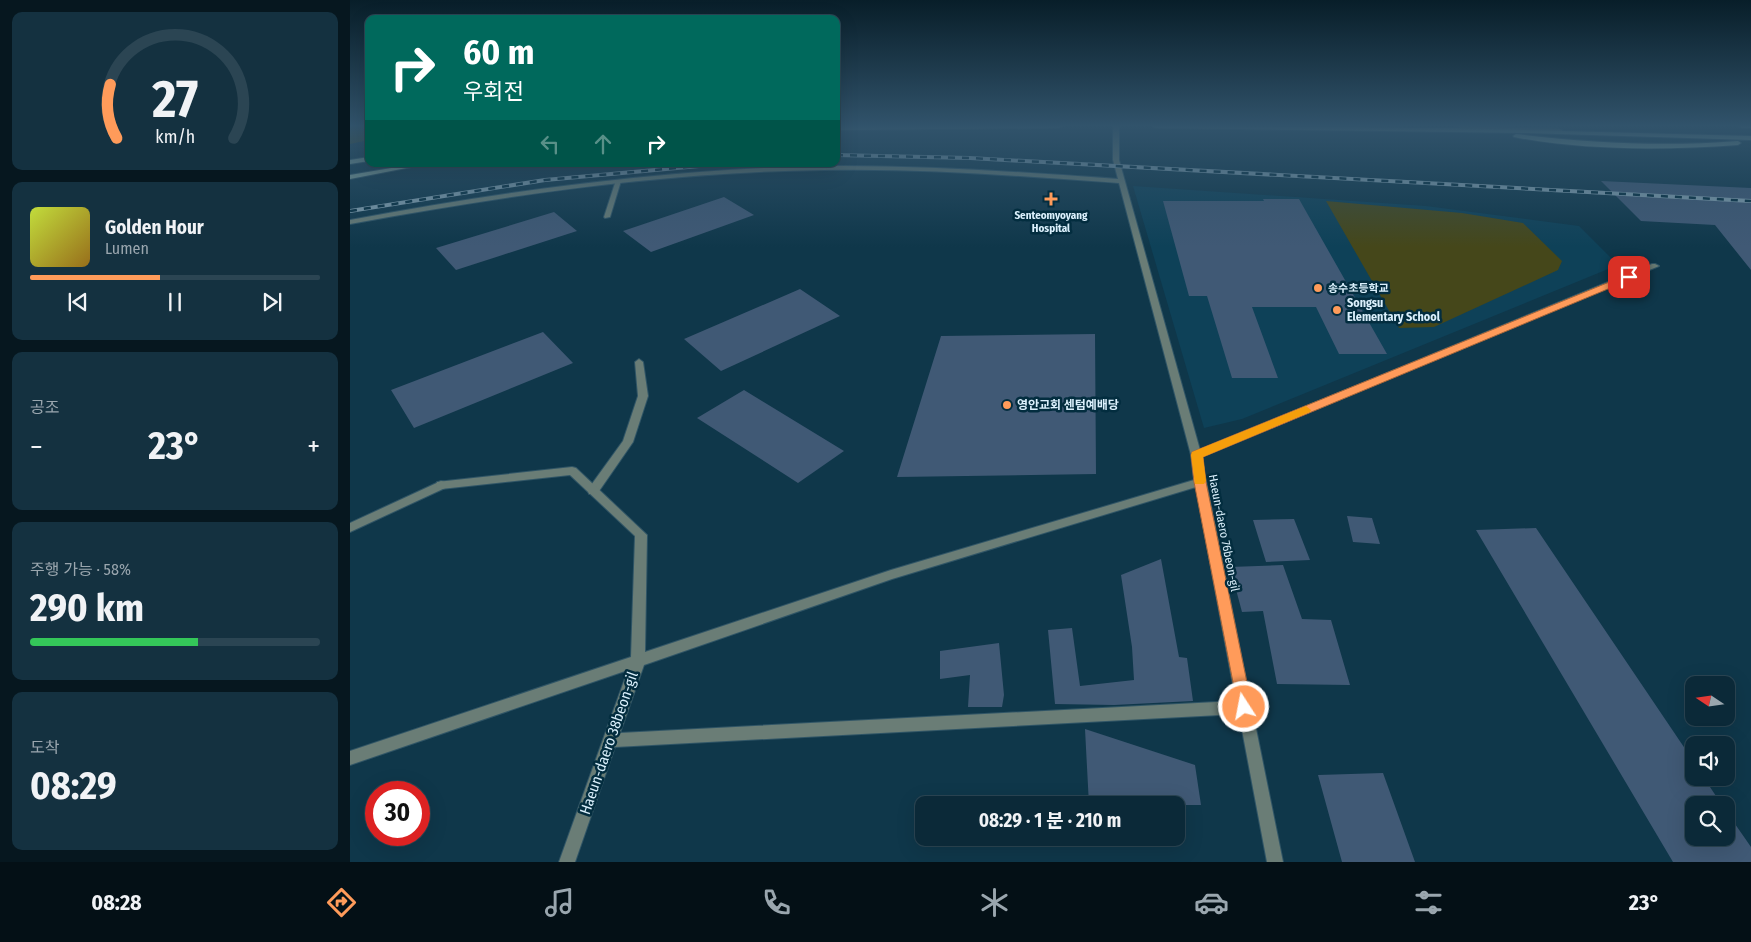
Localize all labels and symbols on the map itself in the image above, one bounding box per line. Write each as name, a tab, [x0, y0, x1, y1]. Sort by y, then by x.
marker: Senteomyoyang Hospital	[1044, 192, 1058, 206]
place label: Senteomyoyang Hospital	[1014, 209, 1088, 235]
pin	[1608, 256, 1650, 298]
marker: 송수초등학교	[1312, 282, 1324, 294]
place label: 송수초등학교	[1328, 282, 1389, 295]
place label: Songsu Elementary School	[1347, 296, 1441, 324]
marker: Songsu Elementary School	[1331, 304, 1343, 316]
place label: 영안교회 센텀예배당	[1017, 398, 1119, 412]
marker: 영안교회 센텀예배당	[1001, 399, 1013, 411]
street label: Haeun-daero 76beon-gil	[1206, 473, 1242, 593]
street label: Haeun-daero 38beon-gil	[576, 669, 642, 817]
north arrow	[1685, 676, 1735, 726]
position arrow	[1217, 680, 1269, 732]
speed limit sign: 30	[365, 781, 430, 846]

